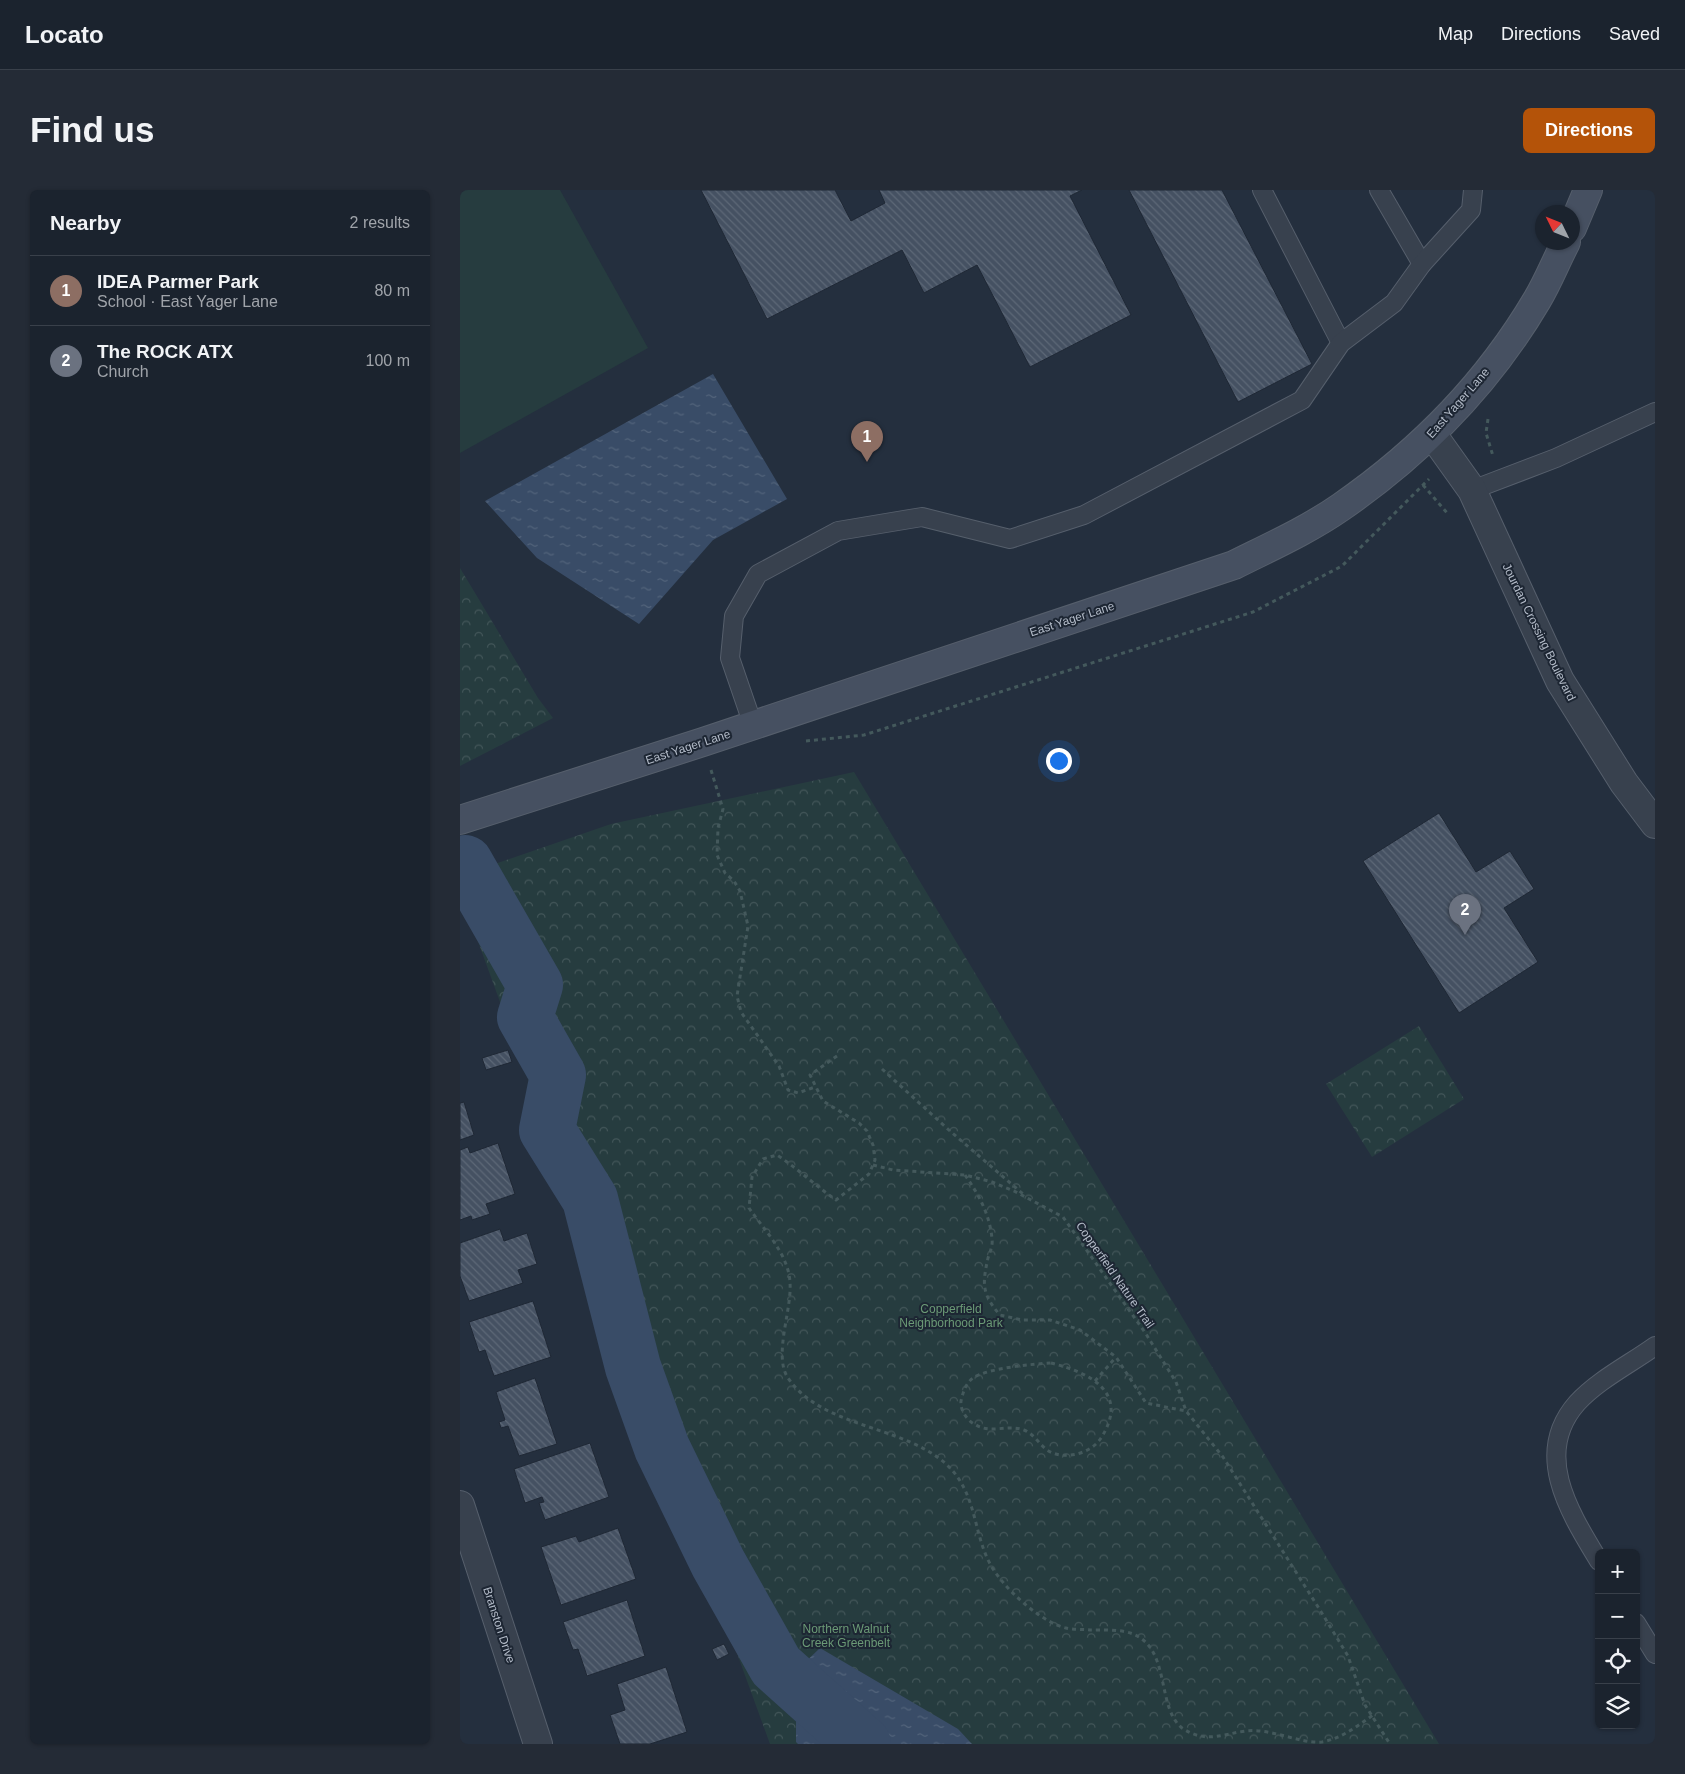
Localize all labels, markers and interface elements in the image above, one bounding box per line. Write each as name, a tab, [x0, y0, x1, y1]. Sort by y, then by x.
text: Locato	[25, 21, 104, 48]
text: Map	[1438, 24, 1473, 44]
text: Directions	[1501, 24, 1581, 44]
text: Saved	[1609, 24, 1660, 44]
button: Directions	[1523, 108, 1655, 153]
text: Find us	[30, 110, 154, 149]
north arrow	[1535, 205, 1580, 250]
text: Nearby	[50, 211, 121, 234]
text: 2 results	[350, 214, 410, 231]
text: IDEA Parmer Park	[97, 271, 259, 292]
text: 1	[62, 282, 70, 299]
text: 80 m	[374, 282, 410, 299]
text: School · East Yager Lane	[97, 293, 278, 310]
text: The ROCK ATX	[97, 341, 233, 362]
text: 2	[62, 352, 70, 369]
text: 100 m	[366, 352, 410, 369]
text: Church	[97, 363, 149, 380]
street label: East Yager Lane	[1424, 365, 1492, 441]
pin: 1	[851, 421, 883, 462]
street label: Jourdan Crossing Boulevard	[1500, 561, 1578, 703]
street label: East Yager Lane	[1028, 599, 1116, 639]
street label: East Yager Lane	[644, 727, 732, 767]
your location	[1046, 748, 1072, 774]
pin: 2	[1449, 894, 1481, 935]
street label: Copperfield Nature Trail	[1073, 1219, 1157, 1331]
park label: Copperfield Neighborhood Park	[899, 1302, 1004, 1330]
map controls	[1595, 1549, 1640, 1729]
button: +	[1595, 1549, 1640, 1594]
street label: Branston Drive	[480, 1585, 518, 1665]
button: −	[1595, 1594, 1640, 1639]
park label: Northern Walnut Creek Greenbelt	[802, 1622, 891, 1650]
button: locate	[1595, 1639, 1640, 1684]
button: layers	[1595, 1684, 1640, 1729]

